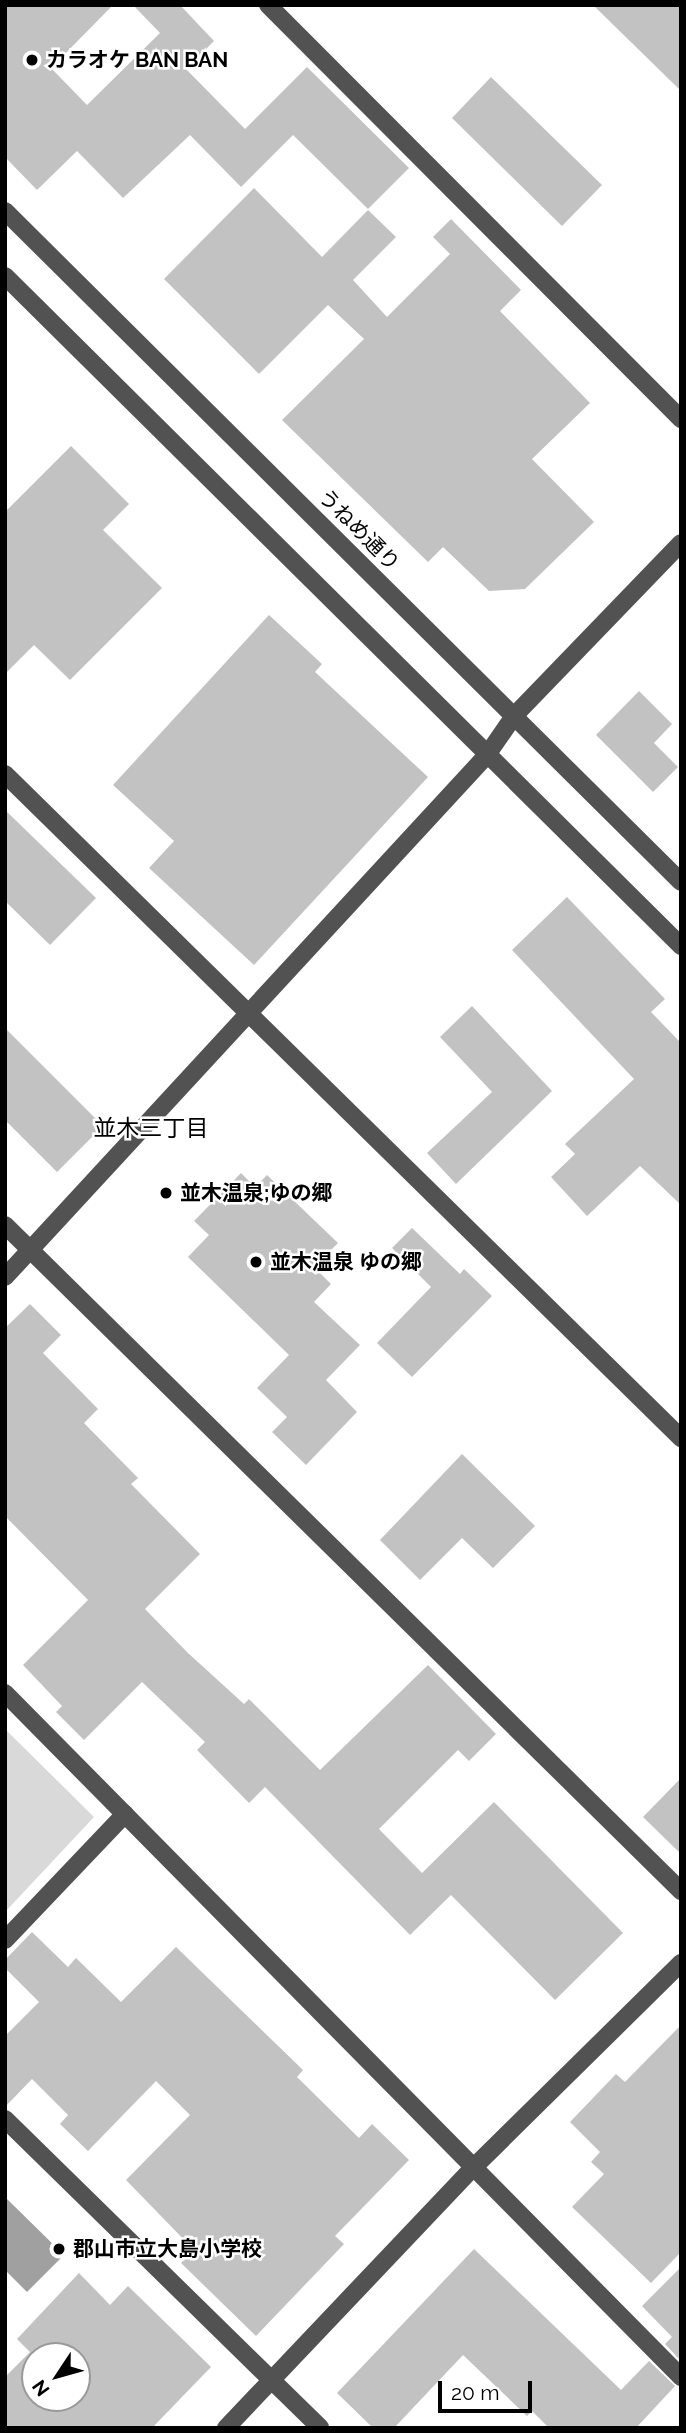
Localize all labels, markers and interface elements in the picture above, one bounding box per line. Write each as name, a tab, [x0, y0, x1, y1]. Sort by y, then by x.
place label: カラオケ BAN BAN	[46, 47, 228, 73]
marker: カラオケ BAN BAN	[24, 52, 40, 68]
street label: うねめ通り	[313, 484, 405, 576]
district label: 並木三丁目	[94, 1114, 208, 1142]
place label: 並木温泉;ゆの郷	[180, 1180, 332, 1206]
marker: 並木温泉;ゆの郷	[158, 1185, 174, 1201]
place label: 並木温泉 ゆの郷	[270, 1249, 422, 1275]
marker: 並木温泉 ゆの郷	[248, 1254, 264, 1270]
place label: 郡山市立大島小学校	[73, 2236, 262, 2262]
marker: 郡山市立大島小学校	[51, 2241, 67, 2257]
north arrow	[21, 2342, 91, 2412]
scale bar	[441, 2366, 536, 2410]
text: N	[27, 2376, 54, 2400]
text: 20 m	[451, 2380, 499, 2405]

